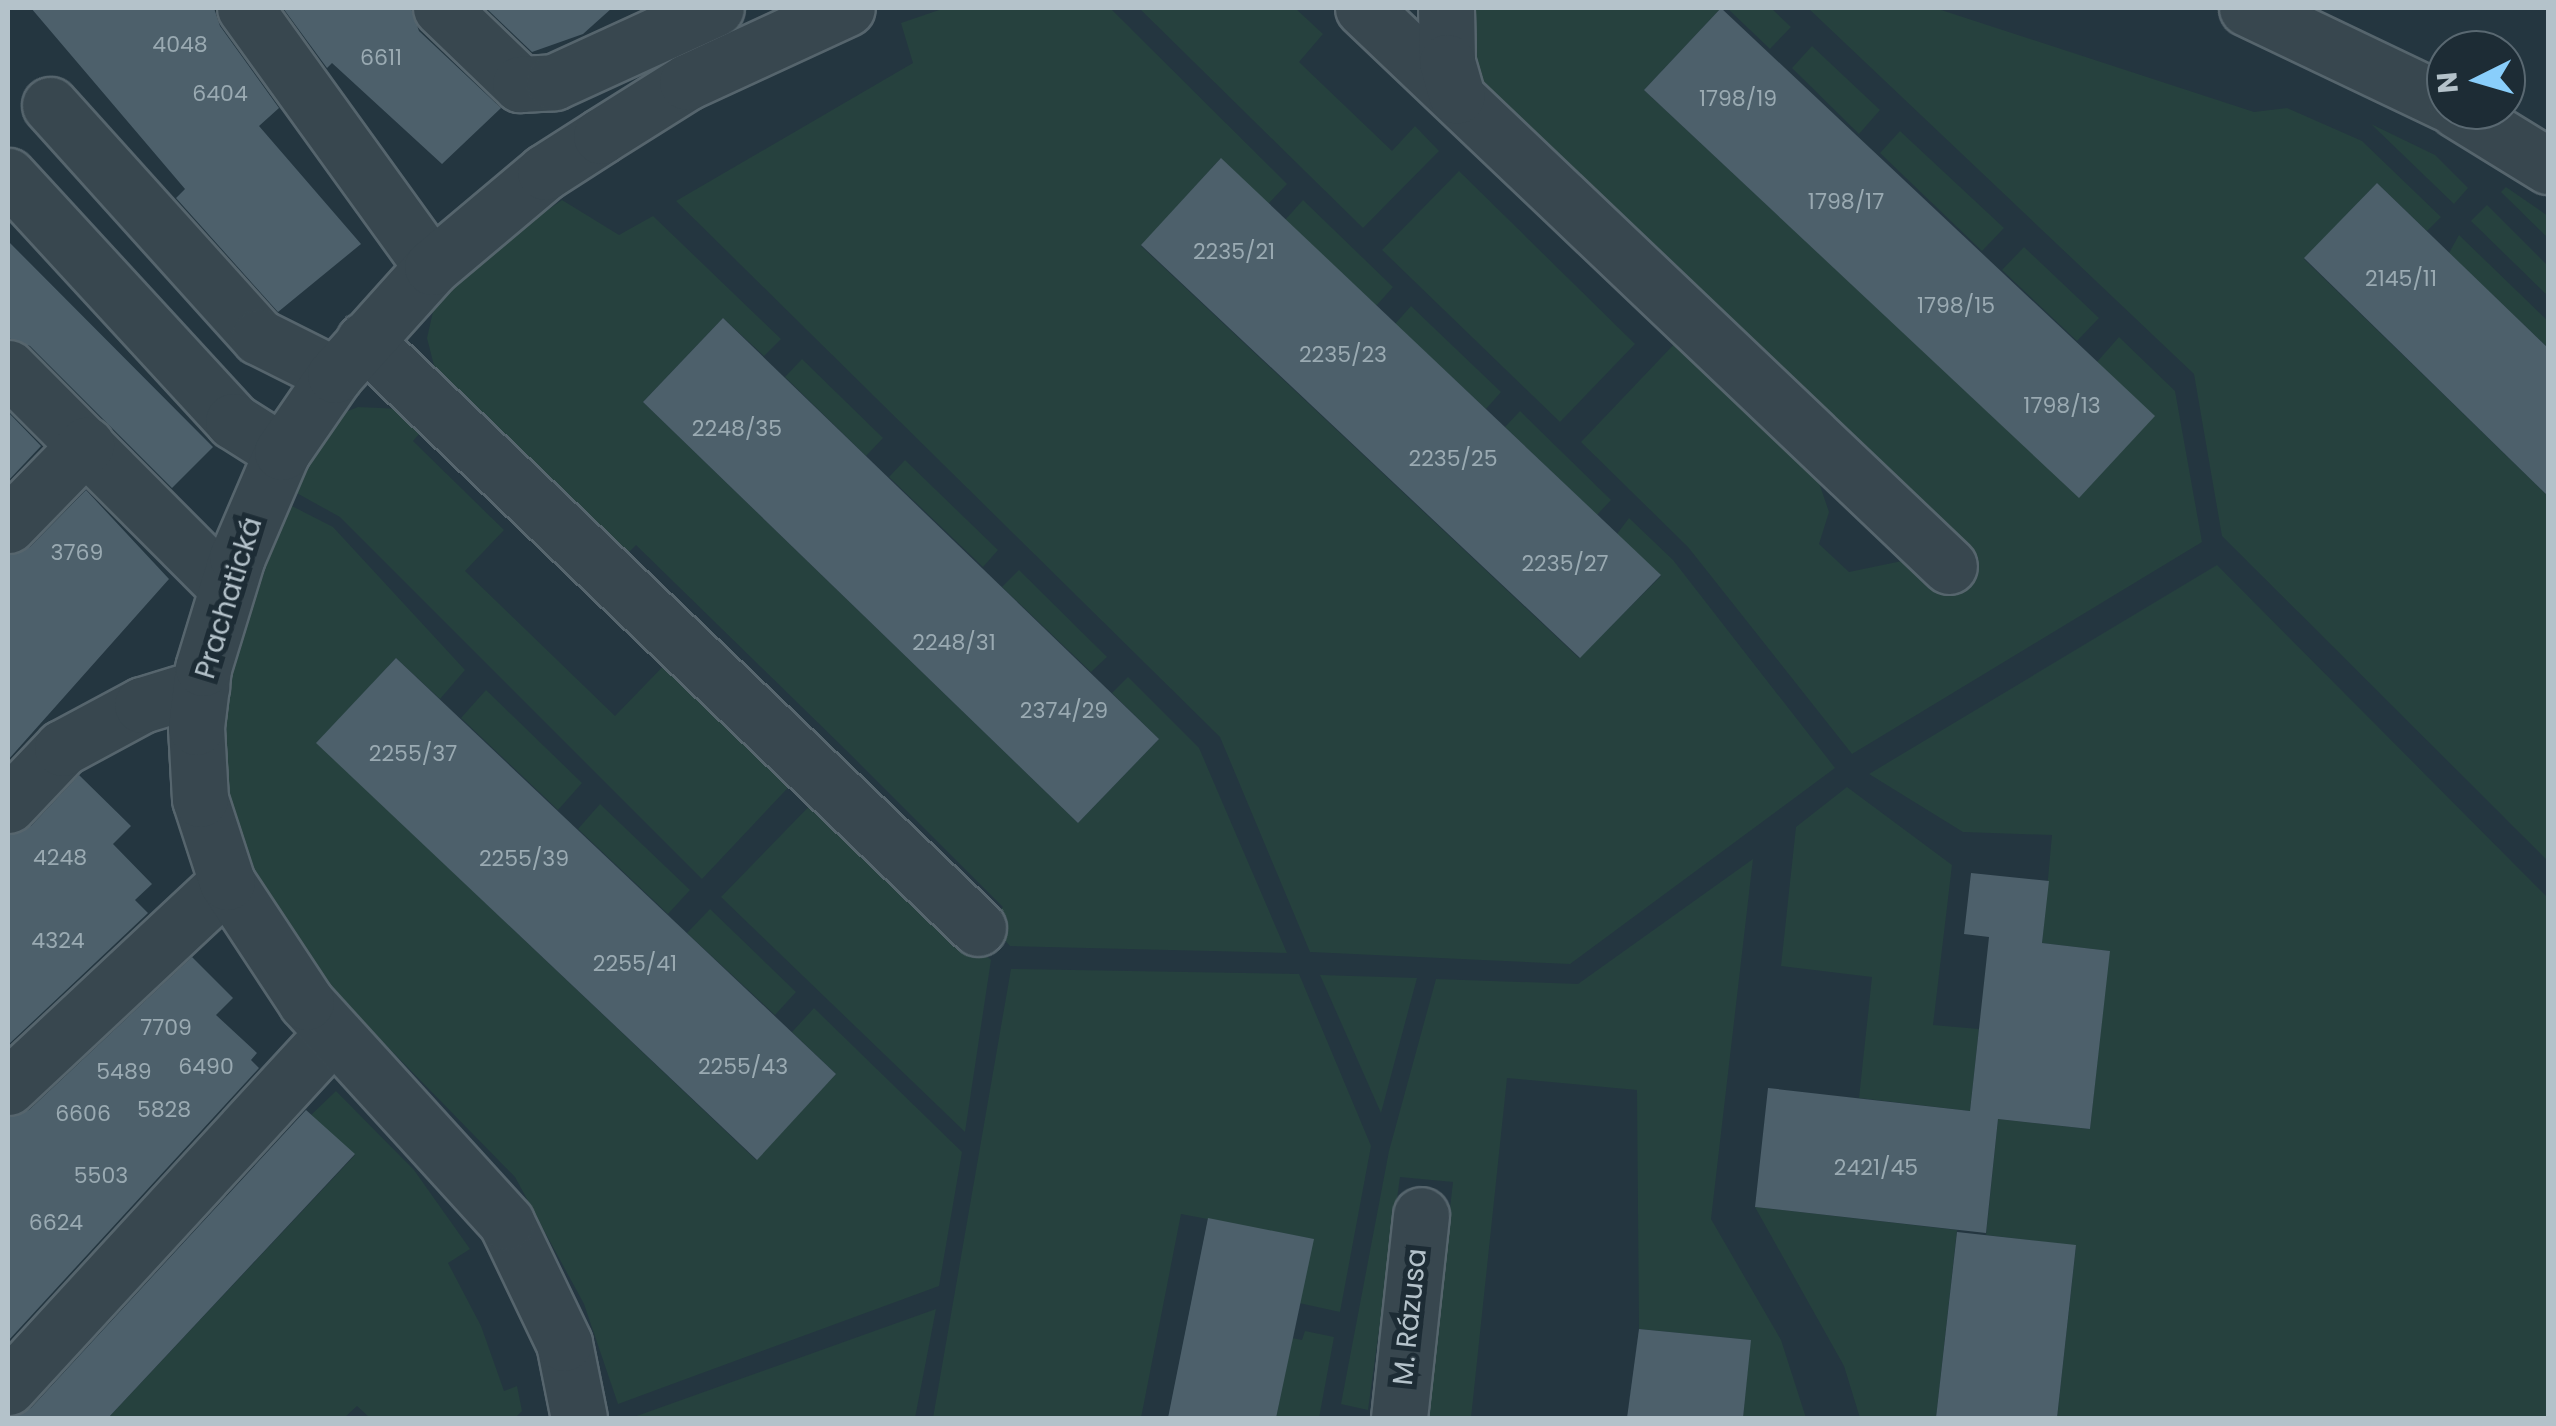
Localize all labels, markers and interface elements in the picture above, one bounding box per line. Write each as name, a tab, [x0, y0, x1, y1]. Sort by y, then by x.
north arrow	[2426, 30, 2526, 130]
house number: 4048	[152, 32, 208, 58]
house number: 6611	[360, 45, 402, 71]
text: N	[2427, 70, 2468, 95]
house number: 6404	[192, 81, 248, 107]
house number: 1798/19	[1699, 86, 1777, 112]
house number: 1798/17	[1808, 189, 1884, 215]
house number: 2235/21	[1193, 239, 1275, 265]
house number: 2145/11	[2365, 266, 2437, 292]
house number: 1798/15	[1917, 293, 1995, 319]
house number: 2235/23	[1299, 342, 1387, 368]
house number: 1798/13	[2023, 393, 2101, 419]
house number: 2248/35	[692, 416, 782, 442]
house number: 2235/25	[1408, 446, 1498, 472]
street label: Prachatická	[189, 513, 269, 683]
house number: 3769	[51, 540, 103, 566]
house number: 2235/27	[1521, 551, 1609, 577]
house number: 2248/31	[912, 630, 996, 656]
house number: 2374/29	[1020, 698, 1108, 724]
house number: 2255/37	[369, 741, 457, 767]
house number: 4248	[33, 845, 87, 871]
house number: 2255/39	[479, 846, 569, 872]
house number: 4324	[31, 928, 85, 954]
house number: 2255/41	[593, 951, 677, 977]
house number: 7709	[140, 1015, 192, 1041]
house number: 6490	[178, 1054, 234, 1080]
house number: 2255/43	[698, 1054, 788, 1080]
house number: 5489	[96, 1059, 152, 1085]
house number: 5828	[137, 1097, 191, 1123]
house number: 6606	[55, 1101, 111, 1127]
house number: 2421/45	[1834, 1155, 1918, 1181]
house number: 5503	[74, 1163, 128, 1189]
house number: 6624	[29, 1210, 83, 1236]
street label: M. Rázusa	[1386, 1247, 1434, 1387]

